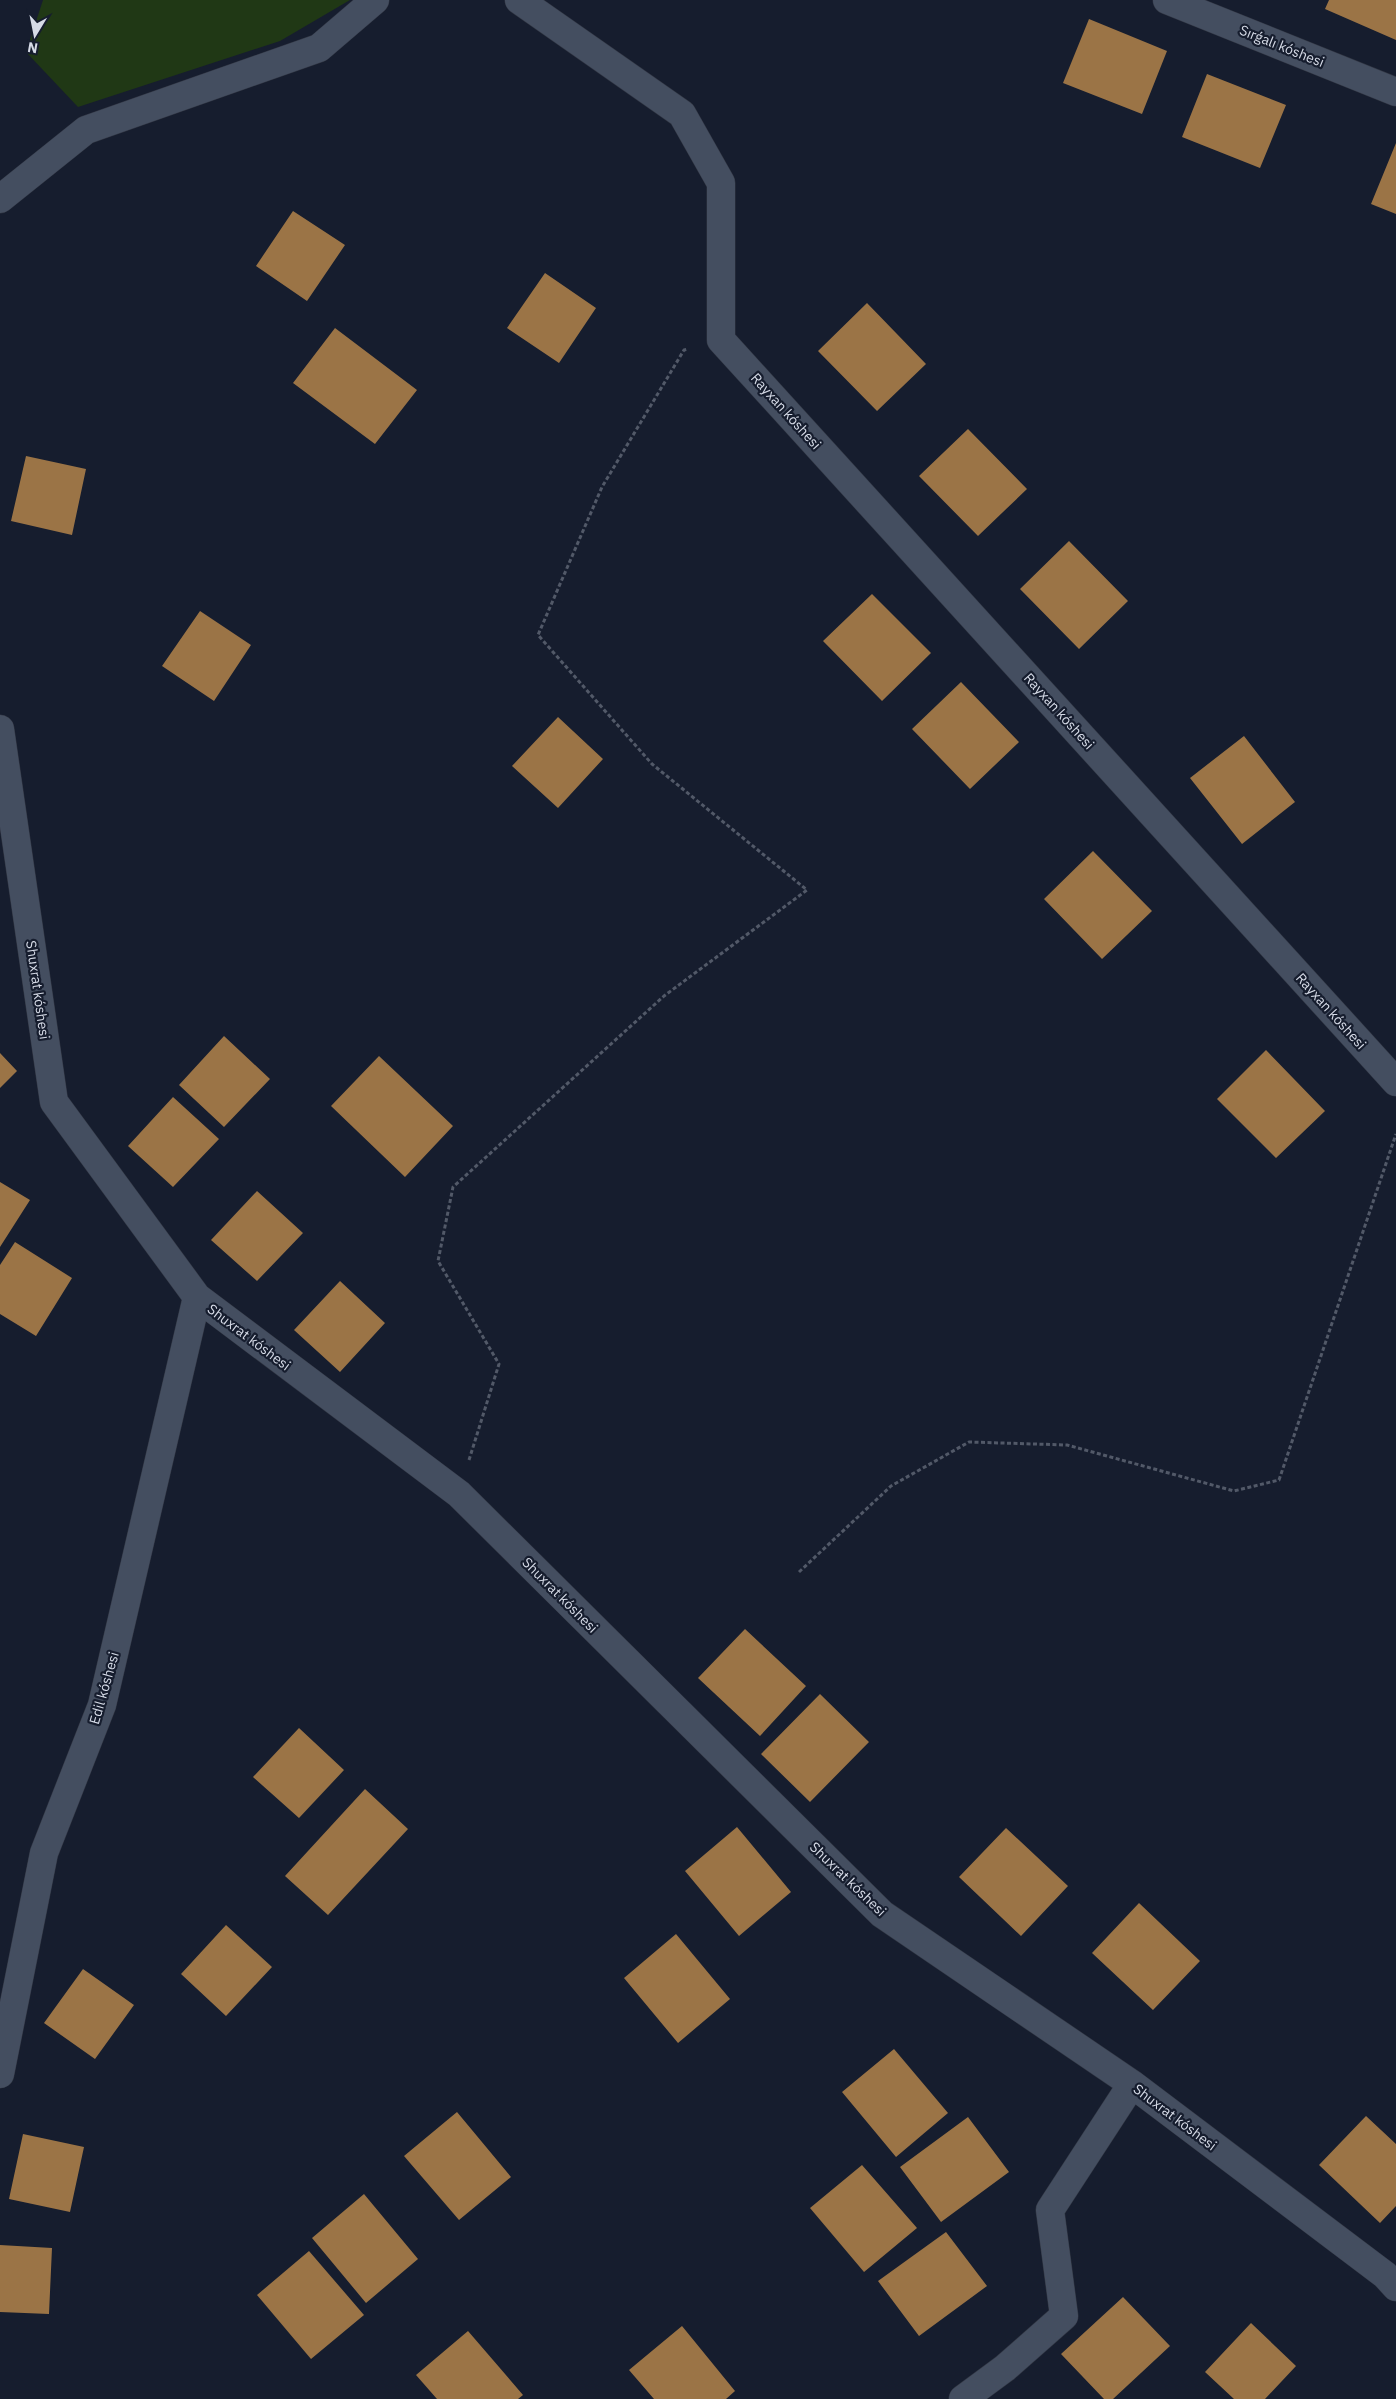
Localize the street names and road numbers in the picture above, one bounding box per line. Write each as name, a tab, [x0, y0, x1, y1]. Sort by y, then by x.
street label: Sırǵalı kóshesi	[1237, 21, 1327, 71]
street label: Rayxan kóshesi	[747, 369, 825, 453]
street label: Rayxan kóshesi	[1020, 669, 1098, 753]
street label: Shuxrat kóshesi	[22, 939, 54, 1041]
street label: Rayxan kóshesi	[1292, 969, 1370, 1053]
street label: Shuxrat kóshesi	[204, 1300, 294, 1374]
street label: Shuxrat kóshesi	[518, 1553, 602, 1637]
street label: Edil kóshesi	[85, 1650, 123, 1726]
street label: Shuxrat kóshesi	[806, 1838, 890, 1920]
street label: Shuxrat kóshesi	[1130, 2080, 1220, 2154]

